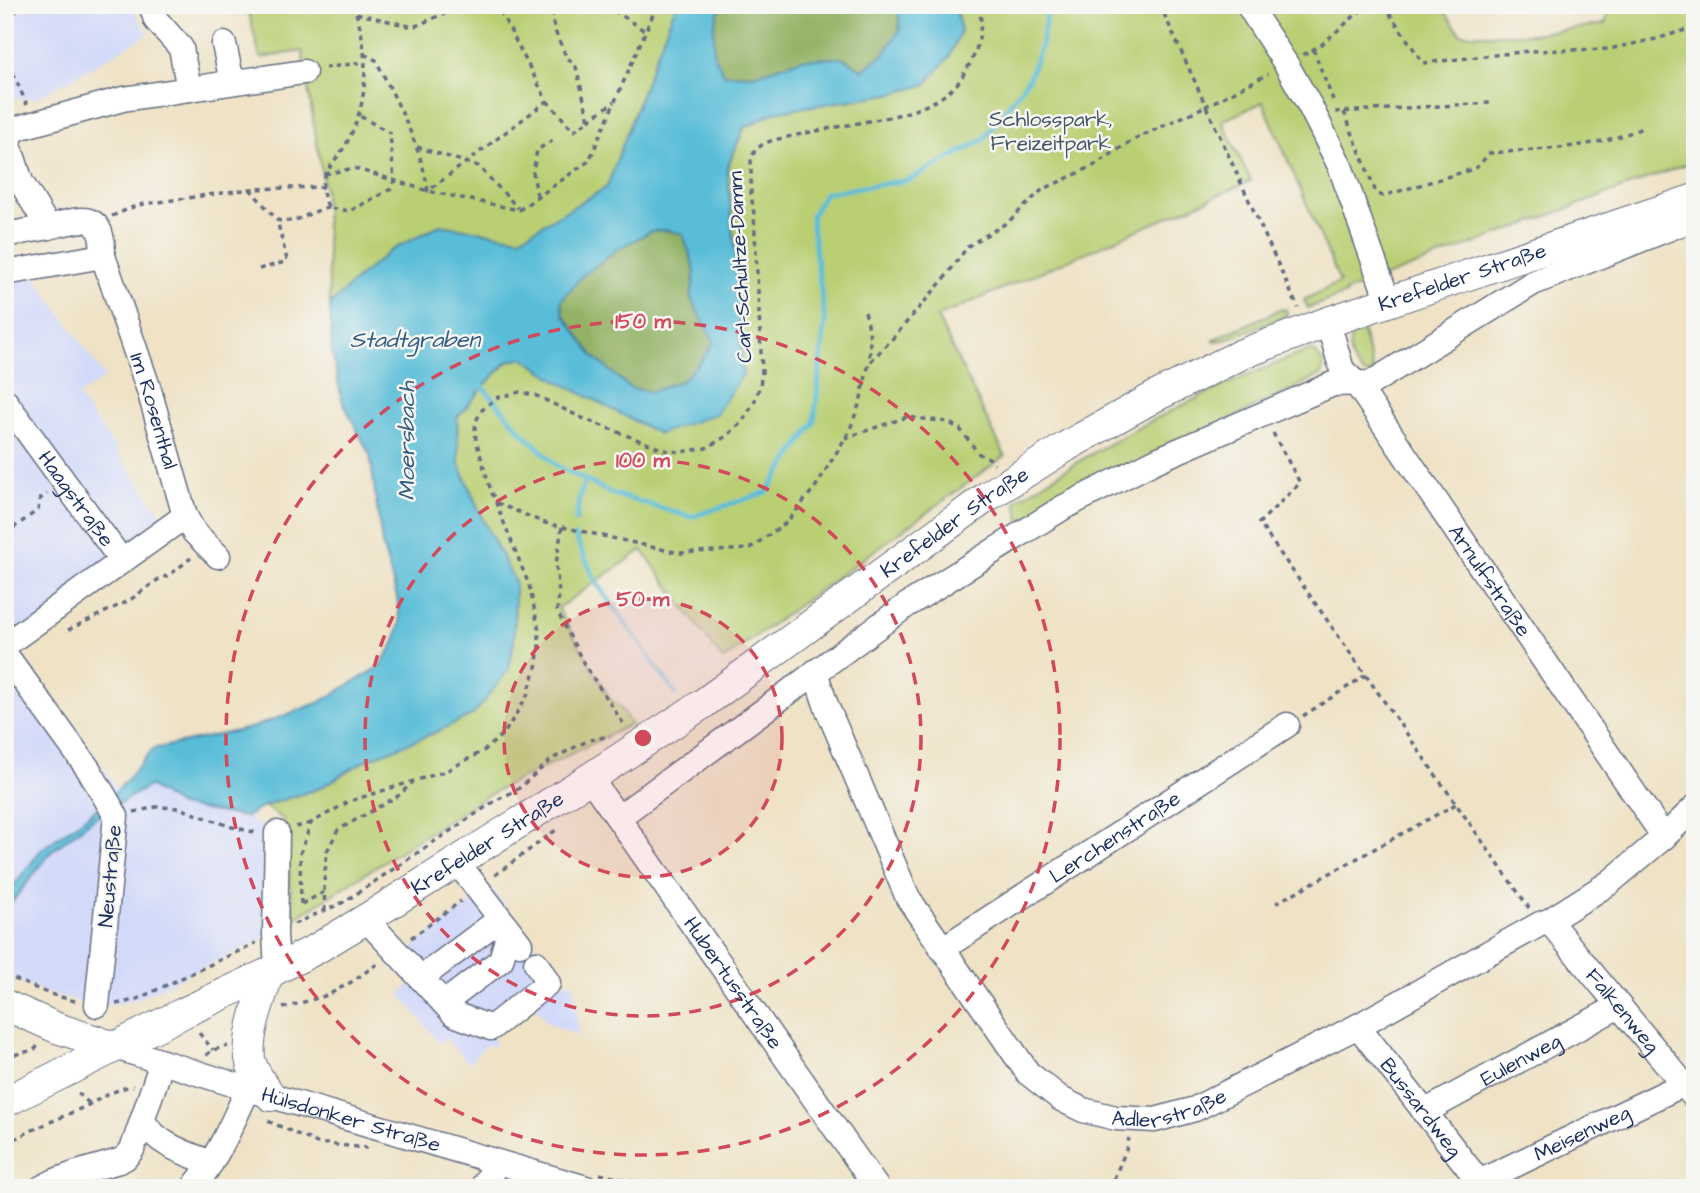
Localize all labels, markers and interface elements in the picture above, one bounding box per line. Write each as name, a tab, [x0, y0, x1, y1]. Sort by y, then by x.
park label: Schlosspark, Freizeitpark	[989, 105, 1113, 159]
street label: Carl-Schultze-Damm	[720, 170, 760, 364]
street label: Krefelder Straße	[1374, 235, 1550, 319]
text: 150 m	[615, 307, 671, 336]
water label: Stadtgraben	[350, 324, 482, 357]
street label: Im Rosenthal	[123, 349, 185, 472]
water label: Moersbach	[391, 380, 423, 501]
street label: Haagstraße	[31, 445, 121, 553]
text: 100 m	[616, 446, 671, 475]
street label: Krefelder Straße	[874, 460, 1034, 584]
street label: Arnulfstraße	[1442, 519, 1538, 642]
text: 50 m	[617, 585, 670, 614]
centre of rings	[631, 726, 655, 750]
street label: Krefelder Straße	[405, 784, 569, 902]
street label: Lerchenstraße	[1044, 784, 1186, 890]
street label: Neustraße	[91, 824, 129, 928]
street label: Hubertusstraße	[677, 911, 790, 1055]
street label: Falkenweg	[1579, 962, 1667, 1061]
street label: Eulenweg	[1475, 1026, 1567, 1093]
street label: Bussardweg	[1373, 1051, 1469, 1165]
street label: Hülsdonker Straße	[258, 1079, 444, 1159]
street label: Adlerstraße	[1111, 1081, 1231, 1135]
street label: Meisenweg	[1529, 1097, 1636, 1168]

